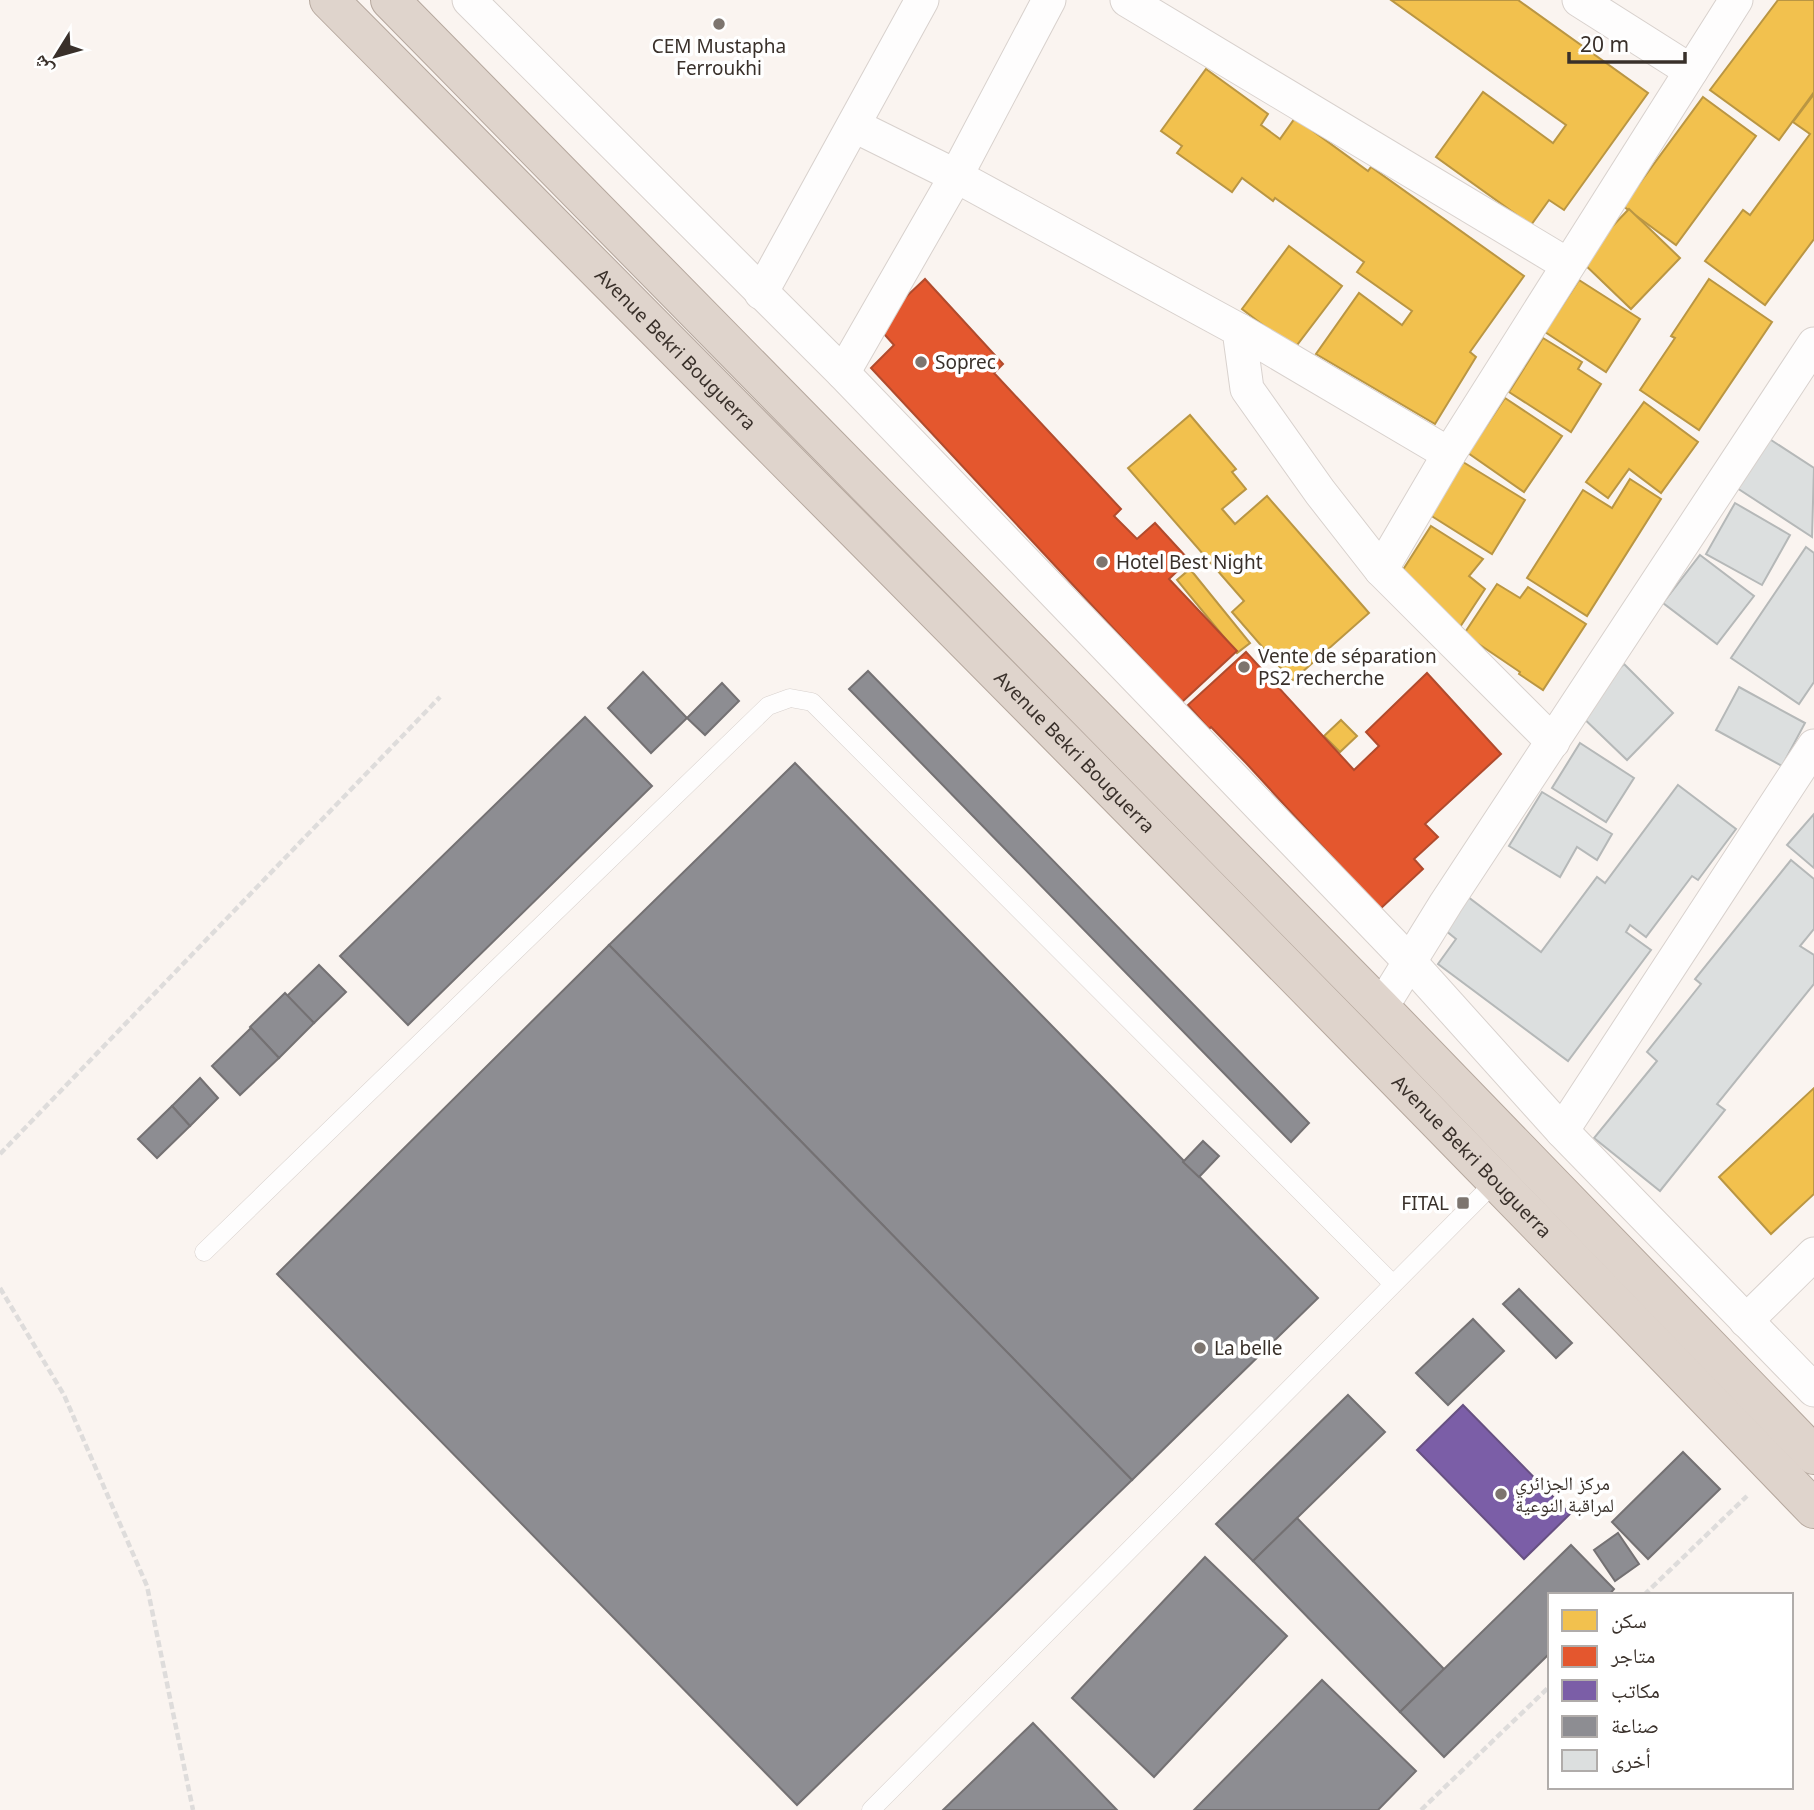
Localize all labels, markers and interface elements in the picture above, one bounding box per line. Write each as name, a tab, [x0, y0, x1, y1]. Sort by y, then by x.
marker: CEM Mustapha Ferroukhi	[711, 16, 727, 32]
north arrow	[21, 21, 91, 91]
scale bar	[1569, 21, 1685, 65]
text: 20 m	[1580, 30, 1629, 58]
place label: CEM Mustapha Ferroukhi	[652, 33, 786, 81]
text: ش	[26, 50, 59, 82]
street label: Avenue Bekri Bouguerra	[590, 262, 762, 436]
place label: Soprec	[935, 349, 996, 375]
marker: Soprec	[913, 354, 929, 370]
place label: Hotel Best Night	[1116, 549, 1263, 575]
marker: Hotel Best Night	[1094, 554, 1110, 570]
place label: Vente de séparation PS2 recherche	[1258, 643, 1437, 691]
marker: Vente de séparation PS2 recherche	[1236, 659, 1252, 675]
street label: Avenue Bekri Bouguerra	[989, 665, 1161, 839]
street label: Avenue Bekri Bouguerra	[1386, 1069, 1558, 1244]
place label: FITAL	[1401, 1190, 1449, 1216]
marker: FITAL	[1455, 1195, 1471, 1211]
place label: La belle	[1214, 1335, 1282, 1361]
marker: La belle	[1192, 1340, 1208, 1356]
place label: مركز الجزائري لمراقبة النوعية	[1515, 1470, 1614, 1518]
marker: مركز الجزائري لمراقبة النوعية	[1493, 1486, 1509, 1502]
legend	[1548, 1593, 1793, 1789]
text: سكن	[1611, 1606, 1647, 1634]
text: متاجر	[1610, 1641, 1655, 1669]
text: مكاتب	[1611, 1676, 1660, 1704]
text: صناعة	[1611, 1711, 1659, 1739]
text: أخرى	[1611, 1746, 1651, 1774]

